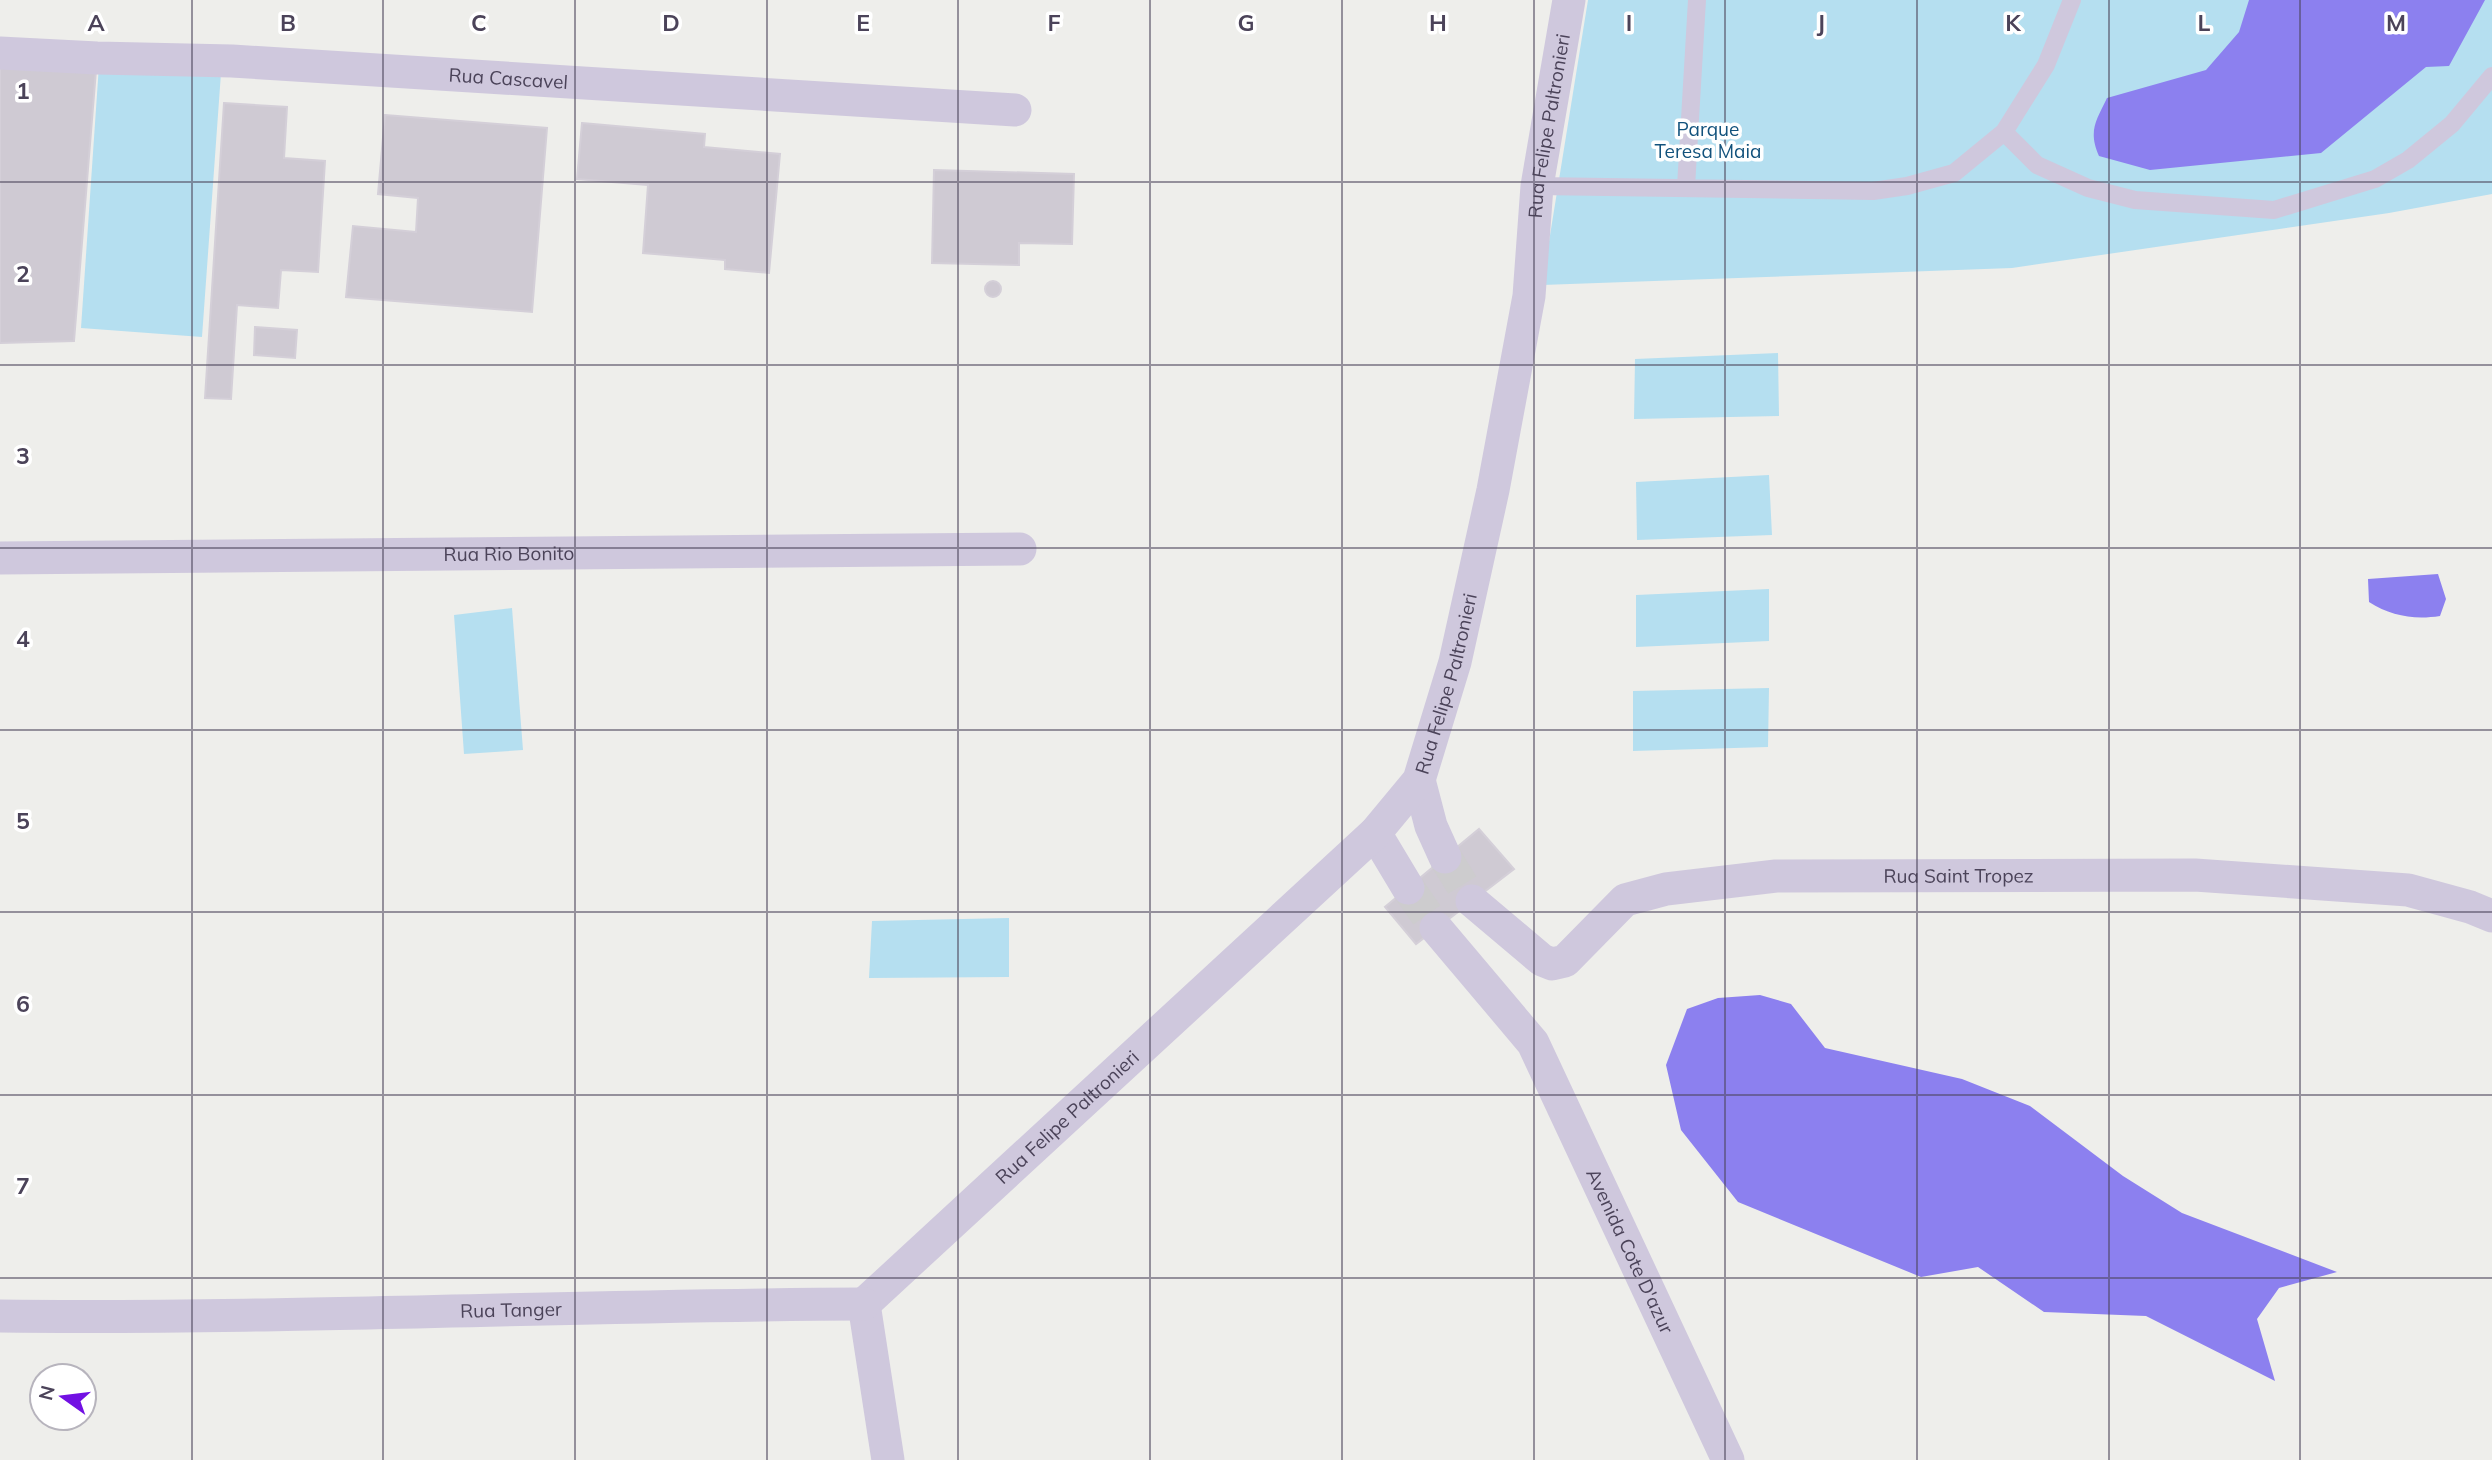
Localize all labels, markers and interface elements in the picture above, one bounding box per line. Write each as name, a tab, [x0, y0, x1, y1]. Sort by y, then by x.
text: A	[87, 8, 105, 37]
text: B	[280, 8, 296, 37]
text: C	[471, 8, 487, 37]
text: D	[662, 8, 680, 37]
text: E	[856, 8, 870, 37]
text: F	[1047, 8, 1061, 37]
text: G	[1237, 8, 1255, 37]
text: H	[1429, 8, 1447, 37]
text: I	[1626, 8, 1632, 37]
text: J	[1817, 8, 1825, 37]
text: K	[2005, 8, 2022, 37]
text: L	[2198, 8, 2211, 37]
text: M	[2386, 8, 2406, 37]
street label: Rua Felipe Paltronieri	[1523, 32, 1575, 219]
street label: Rua Cascavel	[448, 63, 569, 94]
text: 1	[16, 76, 30, 105]
park label: Parque Teresa Maia	[1655, 117, 1761, 163]
text: 2	[16, 259, 30, 288]
text: 3	[16, 441, 30, 470]
street label: Rua Rio Bonito	[443, 541, 575, 566]
street label: Rua Felipe Paltronieri	[1410, 591, 1482, 777]
text: 4	[16, 624, 30, 653]
text: 5	[16, 806, 30, 835]
street label: Rua Saint Tropez	[1883, 863, 2034, 888]
text: 6	[16, 989, 30, 1018]
street label: Rua Felipe Paltronieri	[990, 1045, 1144, 1189]
street label: Avenida Cote D'azur	[1581, 1164, 1679, 1338]
text: 7	[16, 1171, 30, 1200]
street label: Rua Tanger	[460, 1297, 562, 1323]
north arrow	[28, 1362, 98, 1432]
text: N	[33, 1383, 60, 1403]

